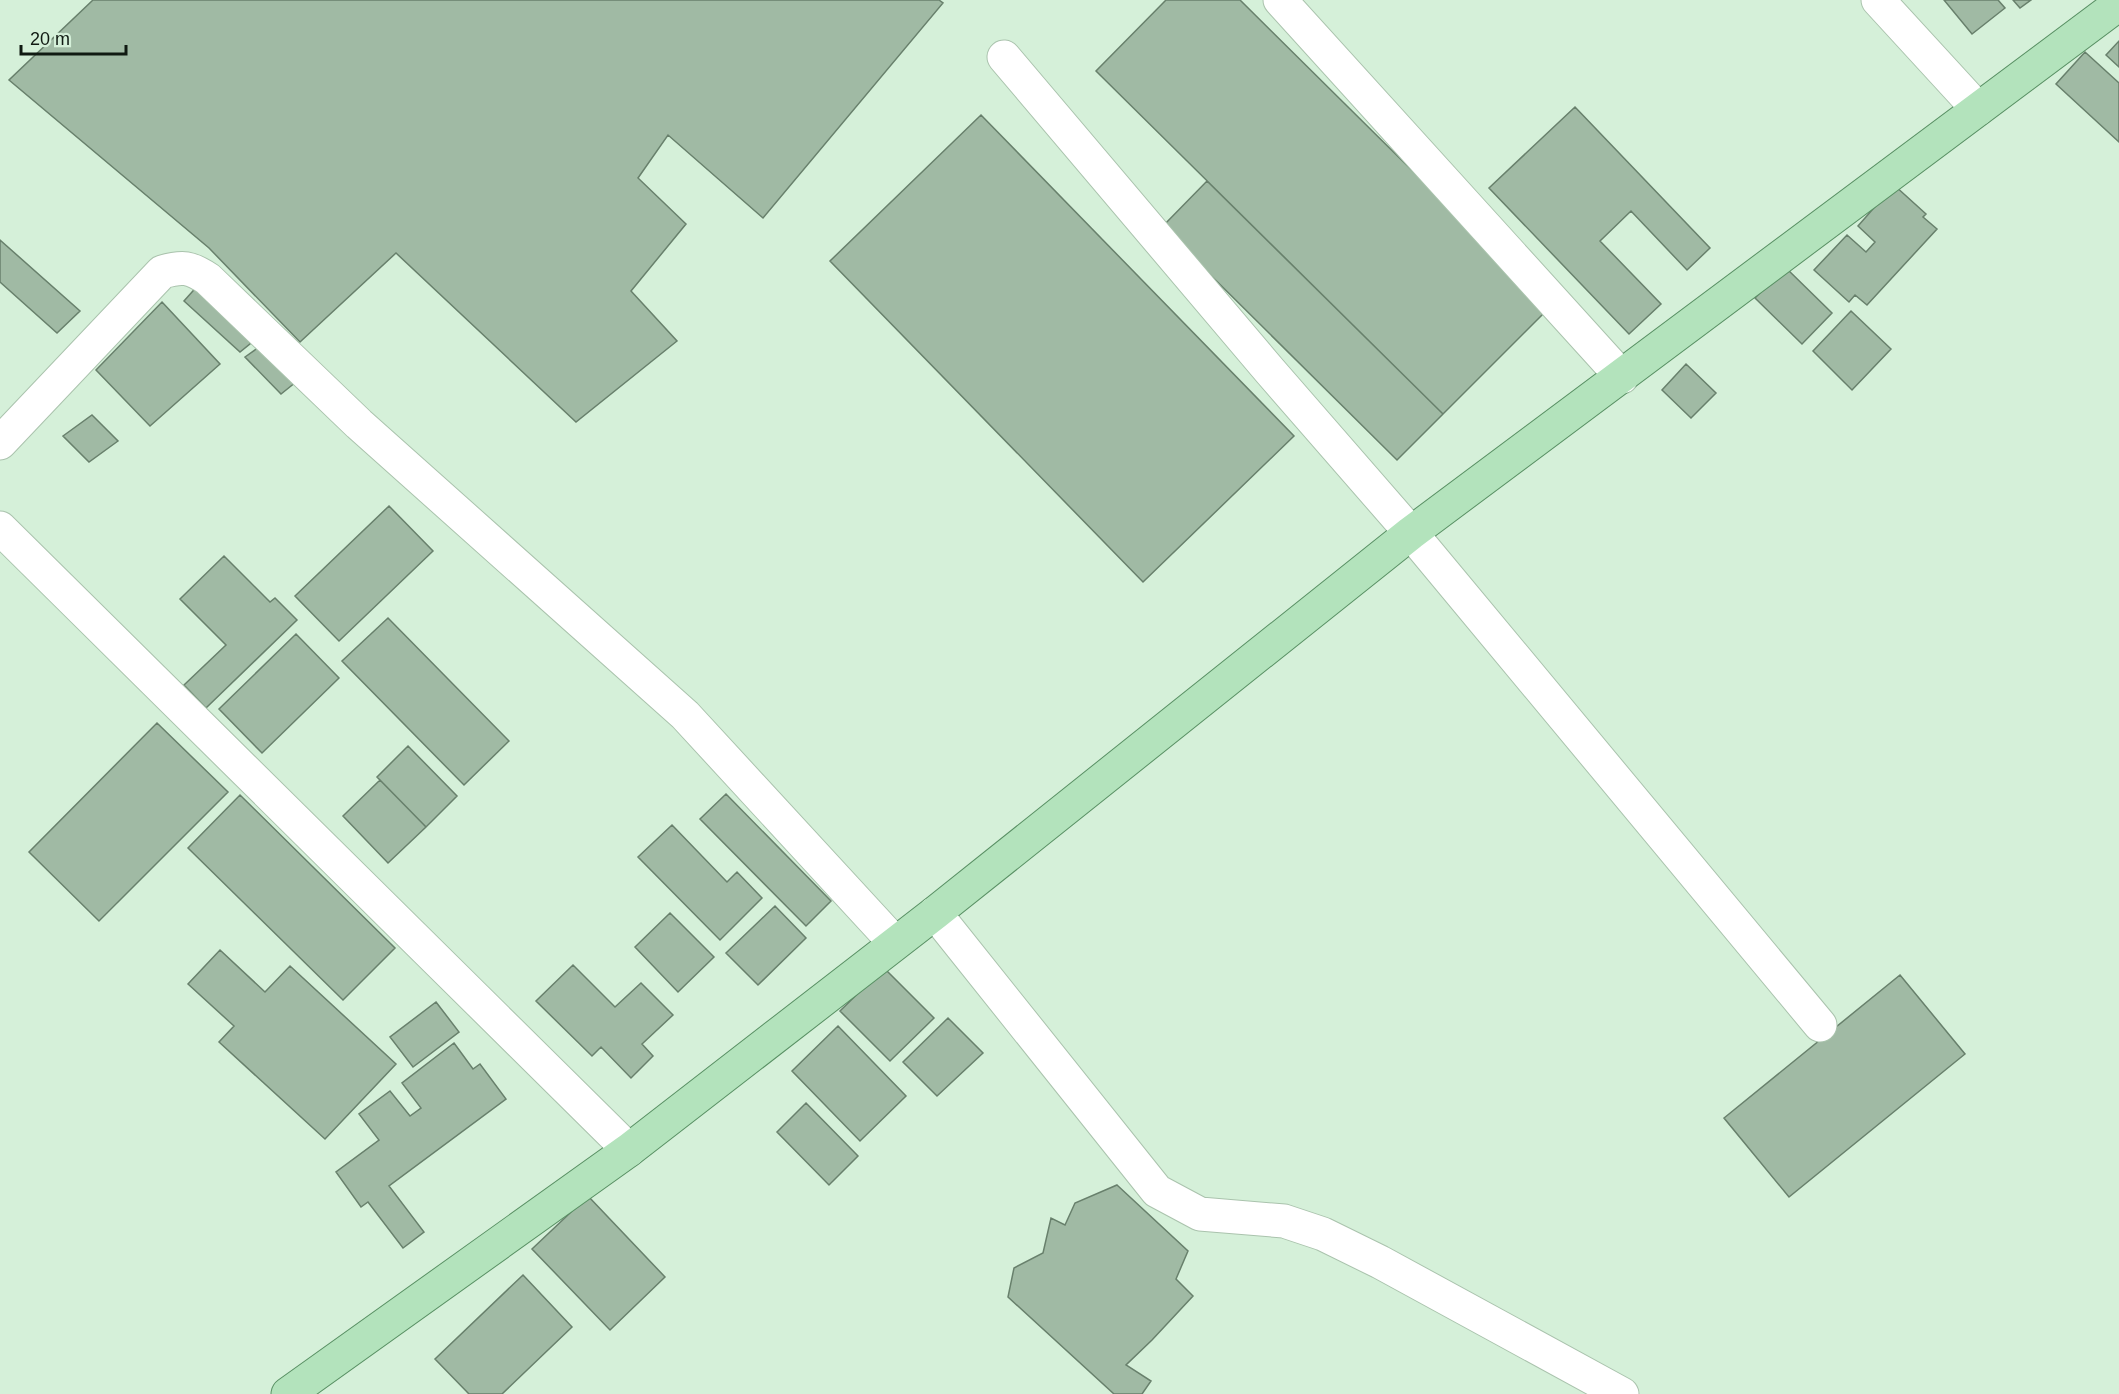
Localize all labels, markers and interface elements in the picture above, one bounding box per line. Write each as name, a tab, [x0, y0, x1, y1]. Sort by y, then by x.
scale bar	[21, 18, 126, 56]
text: 20 m	[30, 29, 70, 49]

